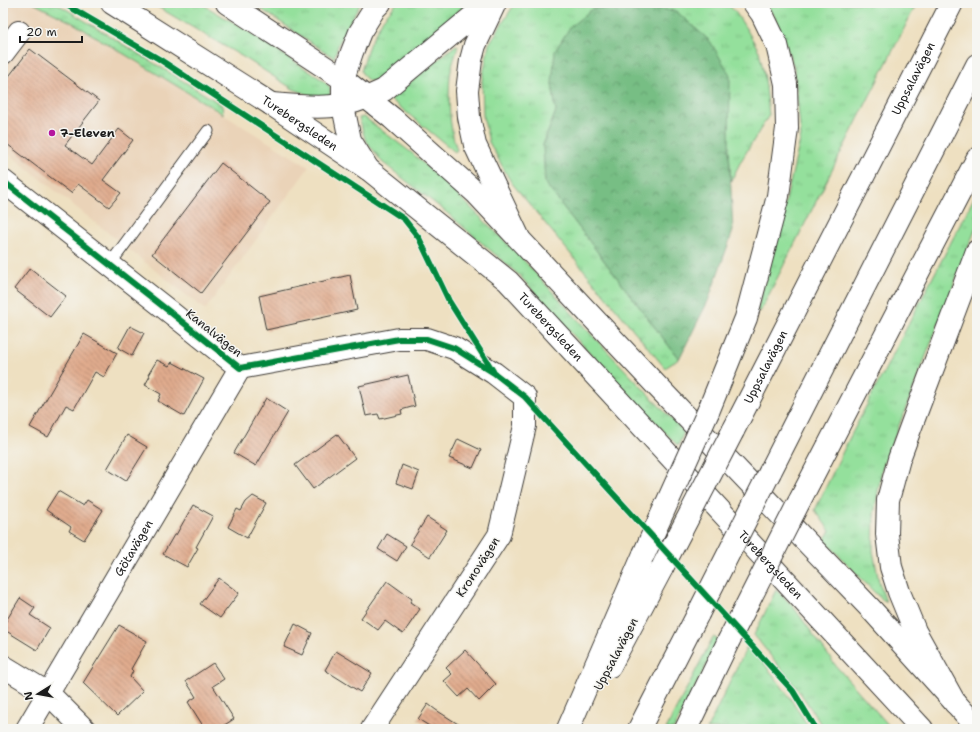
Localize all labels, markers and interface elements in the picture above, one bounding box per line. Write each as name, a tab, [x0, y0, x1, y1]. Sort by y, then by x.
scale bar	[20, 18, 82, 44]
text: 20 m	[26, 24, 57, 40]
street label: Uppsalavägen	[888, 39, 939, 118]
street label: Turebergsleden	[259, 92, 341, 154]
place label: 7-Eleven	[60, 125, 115, 141]
marker: 7-Eleven	[47, 128, 57, 138]
street label: Turebergsleden	[515, 289, 586, 365]
street label: Kanalvägen	[183, 305, 245, 361]
street label: Uppsalavägen	[740, 328, 791, 406]
street label: Götavägen	[111, 517, 157, 579]
street label: Turebergsleden	[735, 527, 806, 603]
street label: Kronovägen	[453, 534, 503, 600]
street label: Uppsalavägen	[590, 615, 642, 693]
north arrow	[18, 674, 58, 714]
text: N	[20, 690, 37, 702]

